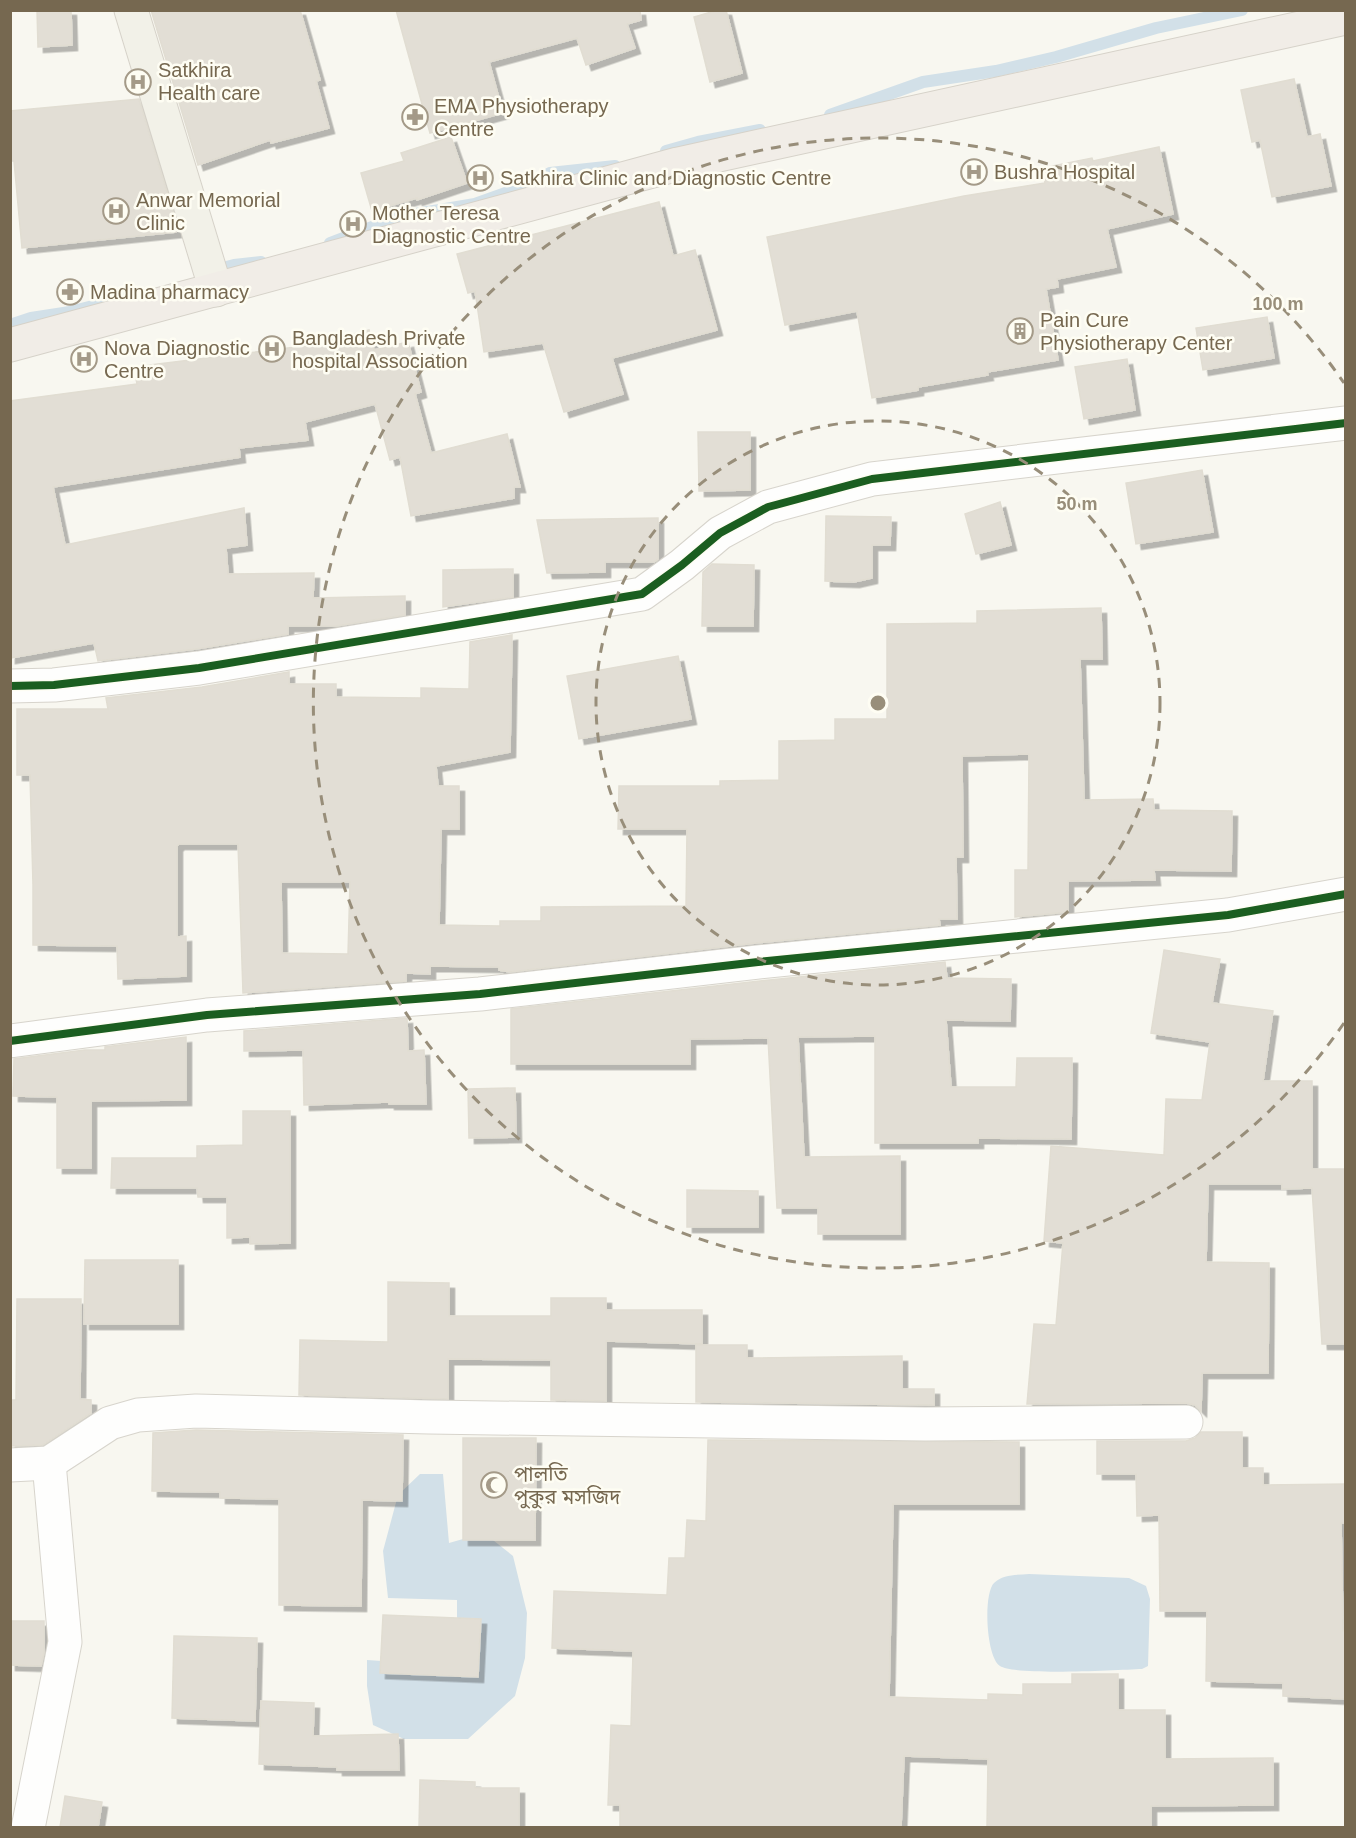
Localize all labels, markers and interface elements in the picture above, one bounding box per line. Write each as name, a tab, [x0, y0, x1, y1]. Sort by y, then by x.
place label: Satkhira Health care	[158, 59, 260, 104]
hospital icon: Satkhira Health care	[123, 67, 153, 97]
place label: EMA Physiotherapy Centre	[434, 95, 609, 140]
pharmacy icon: EMA Physiotherapy Centre	[400, 102, 430, 132]
hospital icon: Bushra Hospital	[959, 157, 989, 187]
place label: Bushra Hospital	[994, 161, 1135, 183]
hospital icon: Satkhira Clinic and Diagnostic Centre	[465, 163, 495, 193]
place label: Satkhira Clinic and Diagnostic Centre	[500, 167, 831, 189]
place label: Anwar Memorial Clinic	[136, 189, 280, 234]
hospital icon: Anwar Memorial Clinic	[101, 196, 131, 226]
place label: Mother Teresa Diagnostic Centre	[372, 202, 531, 247]
hospital icon: Mother Teresa Diagnostic Centre	[338, 209, 368, 239]
pharmacy icon: Madina pharmacy	[55, 277, 85, 307]
place label: Madina pharmacy	[90, 281, 249, 303]
text: 100 m	[1252, 294, 1304, 314]
place label: Pain Cure Physiotherapy Center	[1040, 309, 1233, 354]
building icon: Pain Cure Physiotherapy Center	[1005, 316, 1035, 346]
place label: Bangladesh Private hospital Association	[292, 327, 468, 372]
hospital icon: Bangladesh Private hospital Association	[257, 334, 287, 364]
place label: Nova Diagnostic Centre	[104, 337, 250, 382]
hospital icon: Nova Diagnostic Centre	[69, 344, 99, 374]
text: 50 m	[1056, 494, 1098, 514]
centre of rings	[868, 693, 888, 713]
place label: পালতি পুকুর মসজিদ	[514, 1462, 621, 1509]
mosque icon: পালতি পুকুর মসজিদ	[479, 1470, 509, 1500]

